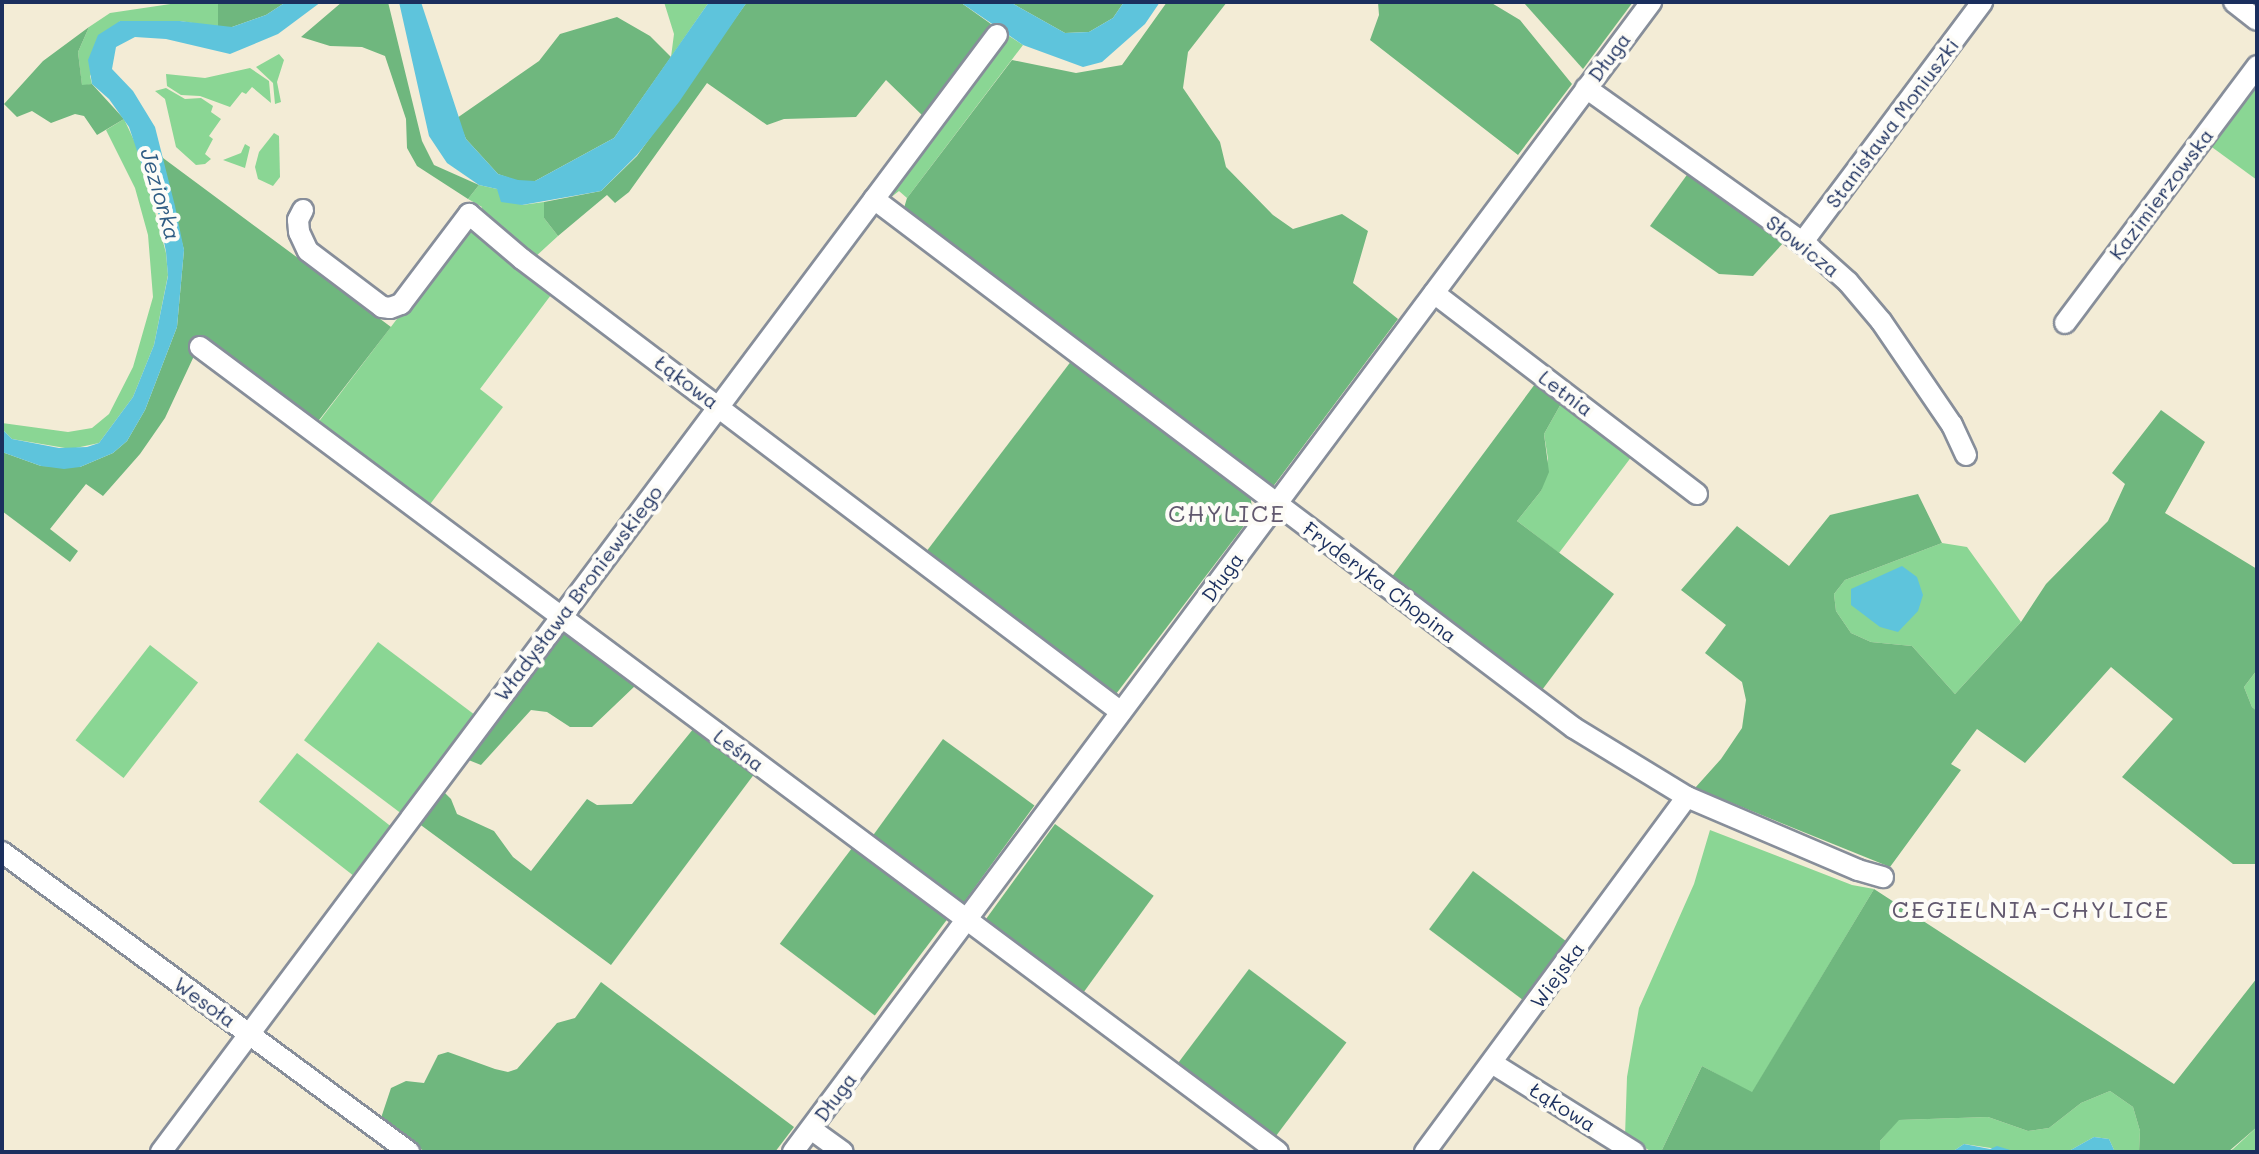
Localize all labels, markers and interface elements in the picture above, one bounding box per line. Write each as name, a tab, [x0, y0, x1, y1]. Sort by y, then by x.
street label: Długa	[1583, 28, 1635, 86]
street label: Stanisława Moniuszki	[1820, 34, 1964, 212]
street label: Kazimierzowska	[2104, 124, 2218, 264]
water label: Jeziorka	[135, 145, 187, 243]
street label: Słowicza	[1762, 210, 1844, 282]
street label: Łąkowa	[650, 350, 724, 414]
street label: Letnia	[1534, 365, 1598, 421]
street label: Władysława Broniewskiego	[489, 480, 667, 706]
district label: CHYLICE	[1168, 499, 1286, 527]
street label: Fryderyka Chopina	[1298, 516, 1462, 648]
street label: Długa	[1196, 548, 1248, 606]
street label: Leśna	[709, 724, 769, 776]
district label: CEGIELNIA-CHYLICE	[1892, 895, 2170, 923]
street label: Wiejska	[1525, 937, 1589, 1013]
street label: Wesoła	[170, 972, 240, 1032]
street label: Długa	[809, 1068, 861, 1126]
street label: Łąkowa	[1526, 1077, 1600, 1137]

